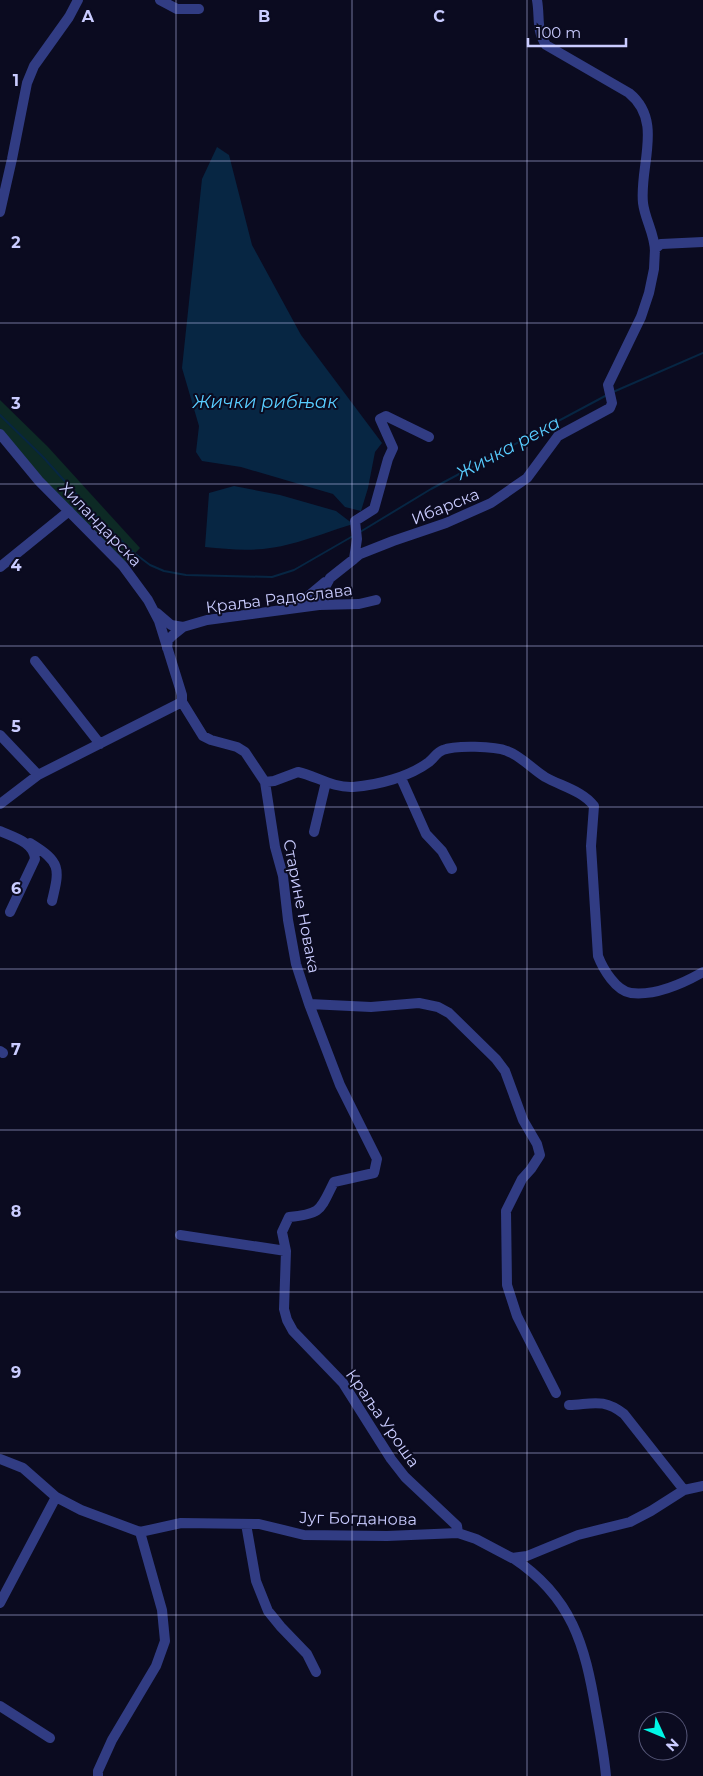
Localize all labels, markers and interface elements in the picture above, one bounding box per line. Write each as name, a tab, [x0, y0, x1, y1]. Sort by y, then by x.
text: A	[81, 7, 95, 26]
text: B	[258, 7, 270, 26]
text: C	[433, 7, 445, 26]
scale bar	[528, 15, 626, 47]
text: 100 m	[536, 23, 581, 42]
text: 1	[13, 71, 19, 90]
text: 2	[11, 233, 21, 252]
water label: Жички рибњак	[191, 391, 338, 413]
text: 3	[10, 394, 21, 413]
water label: Жичка река	[451, 411, 564, 485]
street label: Хиландарска	[56, 478, 146, 570]
street label: Ибарска	[409, 484, 482, 529]
text: 4	[10, 556, 22, 575]
street label: Краља Радослава	[205, 580, 354, 617]
text: 5	[11, 717, 21, 736]
street label: Старине Новака	[279, 838, 324, 975]
text: 6	[11, 879, 21, 898]
text: 7	[11, 1040, 21, 1059]
text: 8	[11, 1202, 21, 1221]
text: 9	[11, 1363, 21, 1382]
street label: Краља Уроша	[342, 1366, 423, 1471]
street label: Југ Богданова	[299, 1508, 417, 1529]
north arrow	[638, 1711, 688, 1761]
text: N	[662, 1735, 683, 1755]

